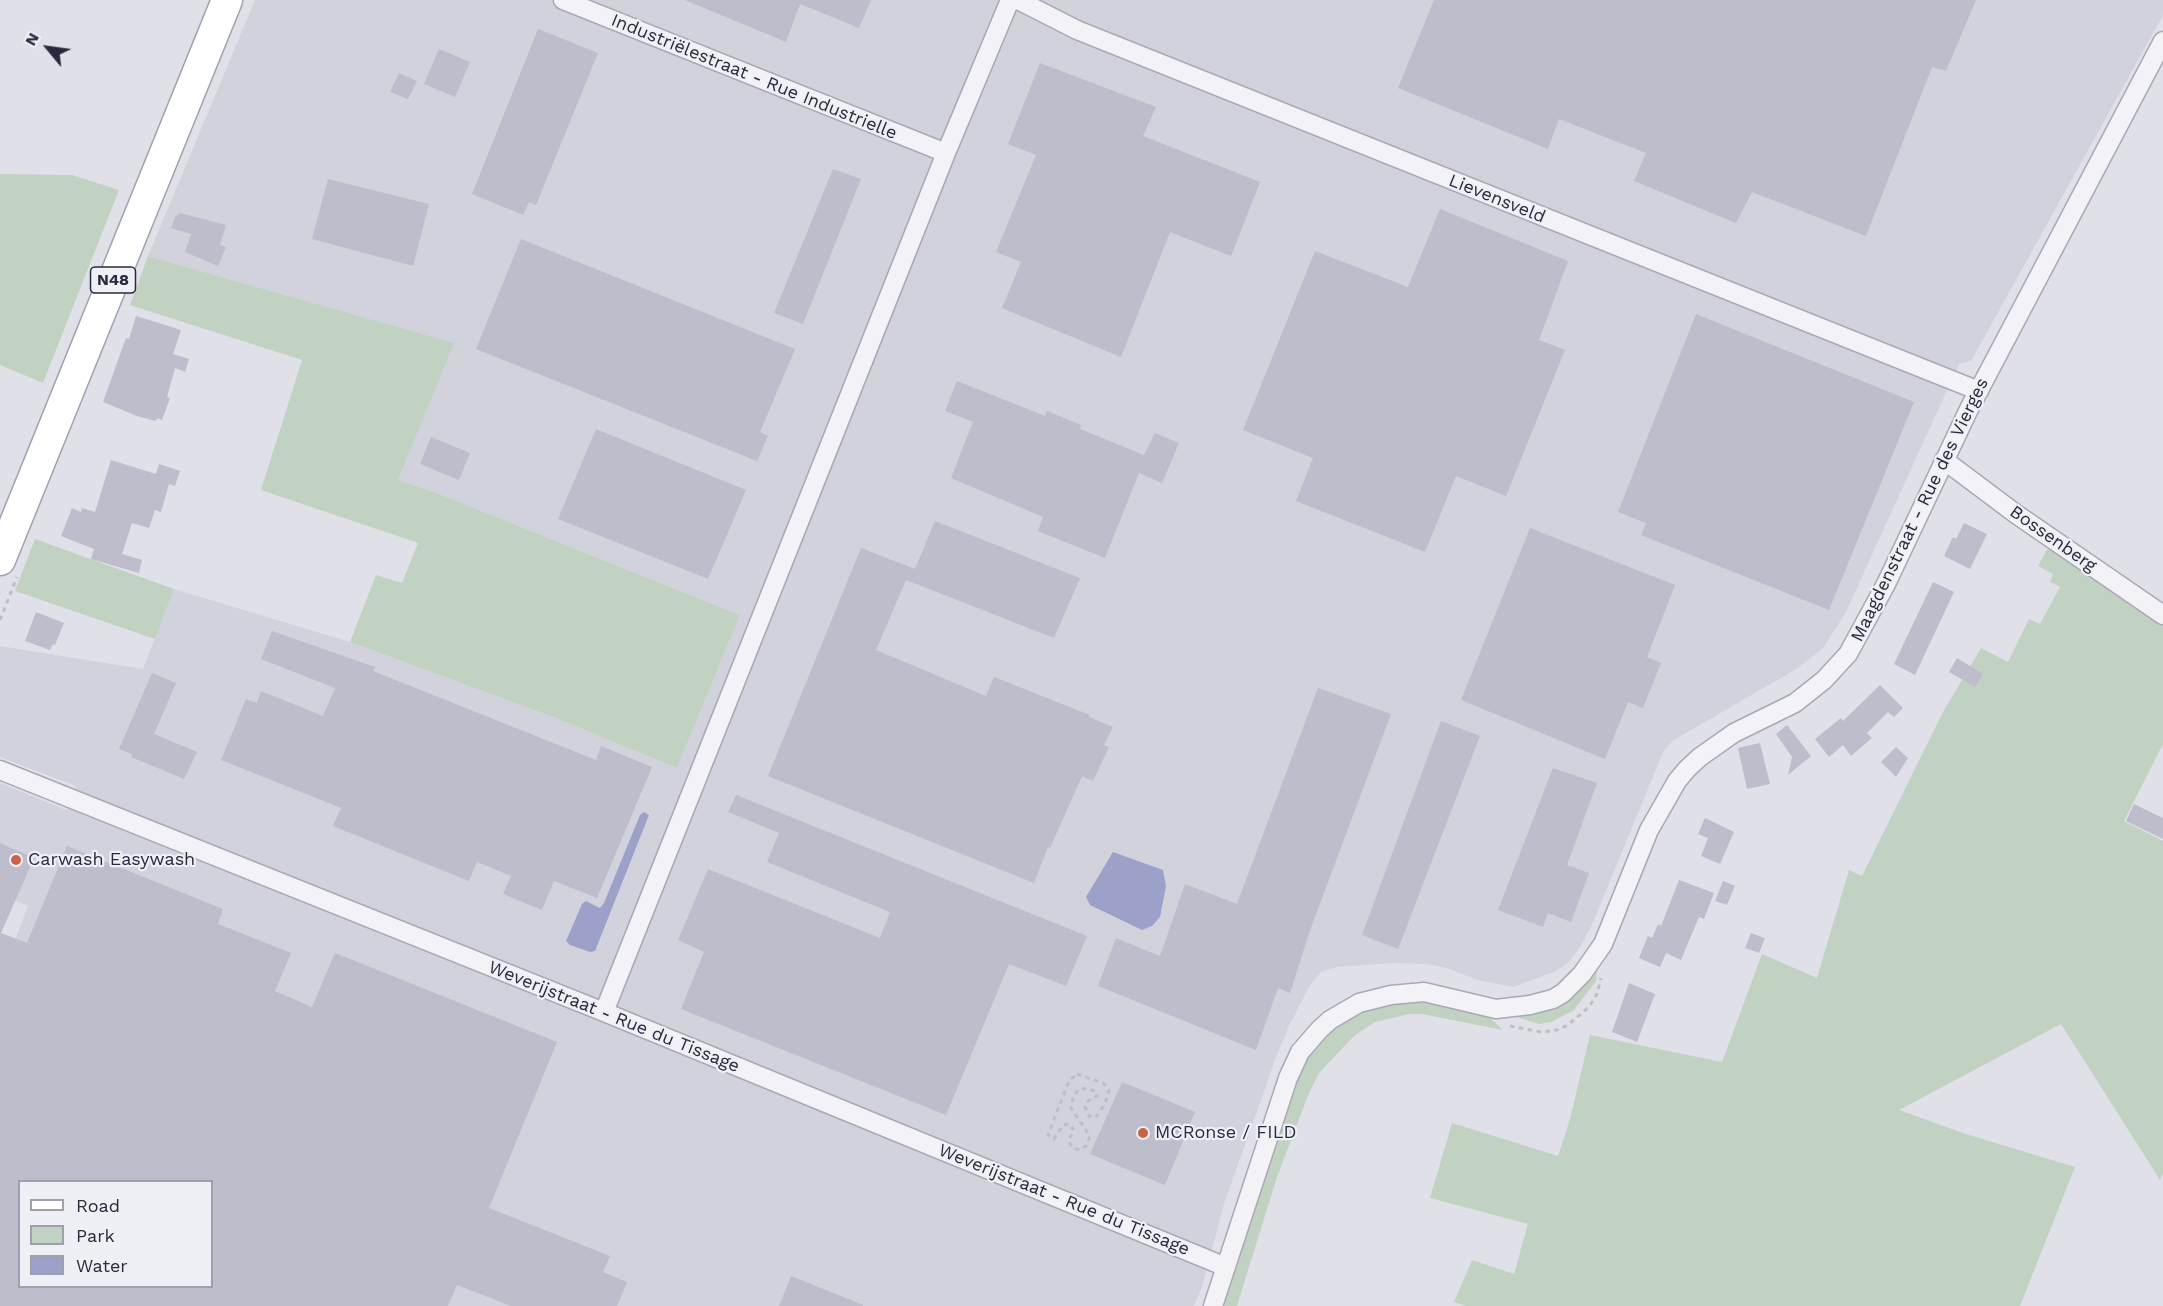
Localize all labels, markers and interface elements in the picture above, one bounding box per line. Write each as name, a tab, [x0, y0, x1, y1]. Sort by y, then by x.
street label: Industriëlestraat - Rue Industrielle	[608, 10, 900, 144]
north arrow	[18, 18, 78, 78]
text: N	[21, 29, 43, 49]
street label: Lievensveld	[1445, 170, 1549, 228]
road number: N48	[90, 267, 136, 293]
street label: Maagdenstraat - Rue des Vierges	[1847, 374, 1993, 646]
street label: Bossenberg	[2005, 501, 2101, 577]
place label: Carwash Easywash	[28, 849, 195, 871]
marker: Carwash Easywash	[9, 853, 23, 867]
street label: Weverijstraat - Rue du Tissage	[485, 957, 743, 1077]
place label: MCRonse / FILD	[1155, 1122, 1296, 1144]
marker: MCRonse / FILD	[1136, 1126, 1150, 1140]
street label: Weverijstraat - Rue du Tissage	[935, 1140, 1193, 1260]
legend	[18, 1180, 213, 1288]
text: Road	[76, 1195, 120, 1216]
text: Park	[76, 1225, 115, 1246]
text: Water	[76, 1255, 128, 1276]

